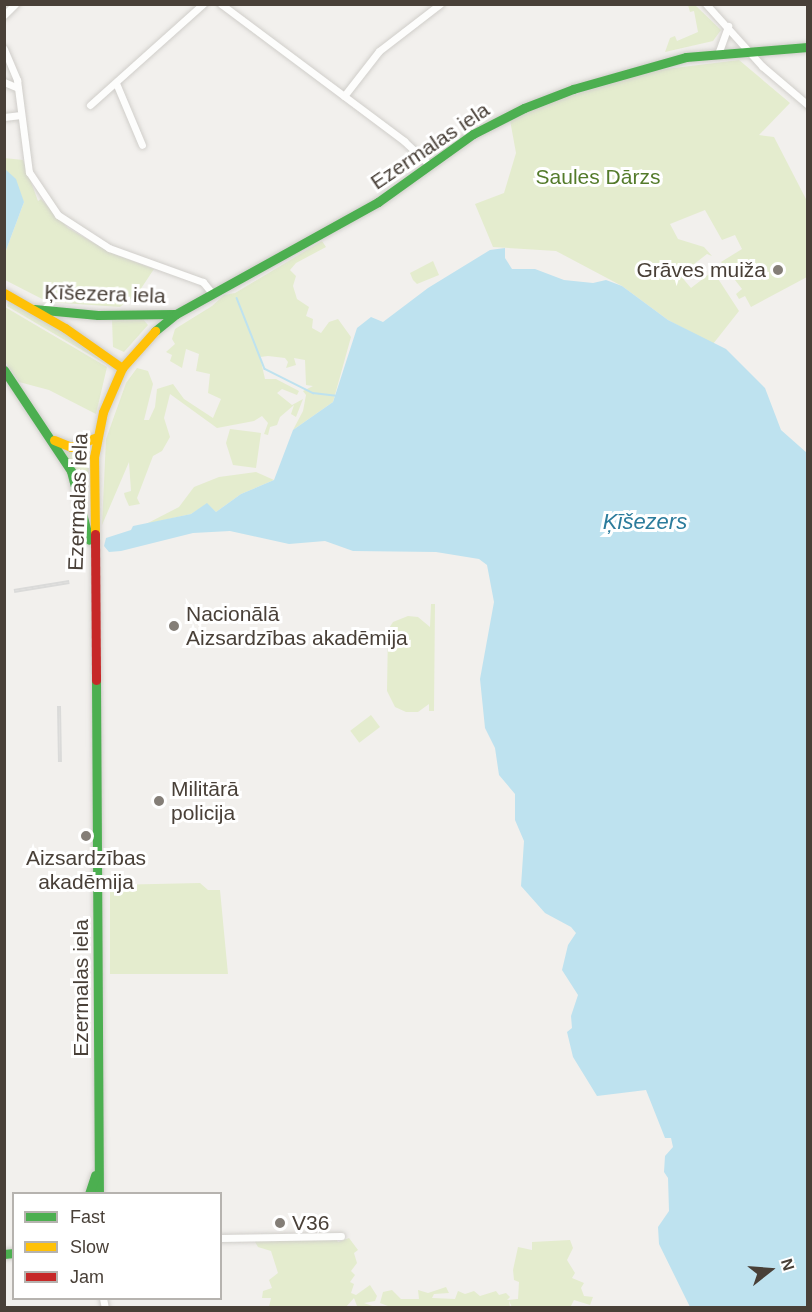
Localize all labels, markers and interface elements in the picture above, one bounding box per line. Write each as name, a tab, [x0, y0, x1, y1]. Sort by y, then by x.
street label: Ezermalas iela	[366, 97, 494, 195]
park label: Saules Dārzs	[536, 164, 660, 190]
place label: Grāves muiža	[636, 257, 766, 283]
marker: Grāves muiža	[771, 263, 785, 277]
street label: Ķīšezera iela	[44, 279, 166, 309]
street label: Ezermalas iela	[63, 433, 93, 571]
water label: Ķīšezers	[603, 509, 687, 535]
place label: Nacionālā Aizsardzības akadēmija	[186, 601, 408, 651]
marker: Nacionālā Aizsardzības akadēmija	[167, 619, 181, 633]
place label: Militārā policija	[171, 776, 239, 826]
marker: Militārā policija	[152, 794, 166, 808]
marker: Aizsardzības akadēmija	[79, 829, 93, 843]
place label: Aizsardzības akadēmija	[26, 845, 146, 895]
street label: Ezermalas iela	[68, 919, 94, 1057]
legend	[12, 1192, 222, 1300]
text: Fast	[70, 1207, 105, 1227]
place label: V36	[292, 1210, 329, 1236]
marker: V36	[273, 1216, 287, 1230]
text: Slow	[70, 1237, 109, 1257]
north arrow	[740, 1240, 800, 1300]
text: N	[778, 1257, 798, 1273]
text: Jam	[70, 1267, 104, 1287]

